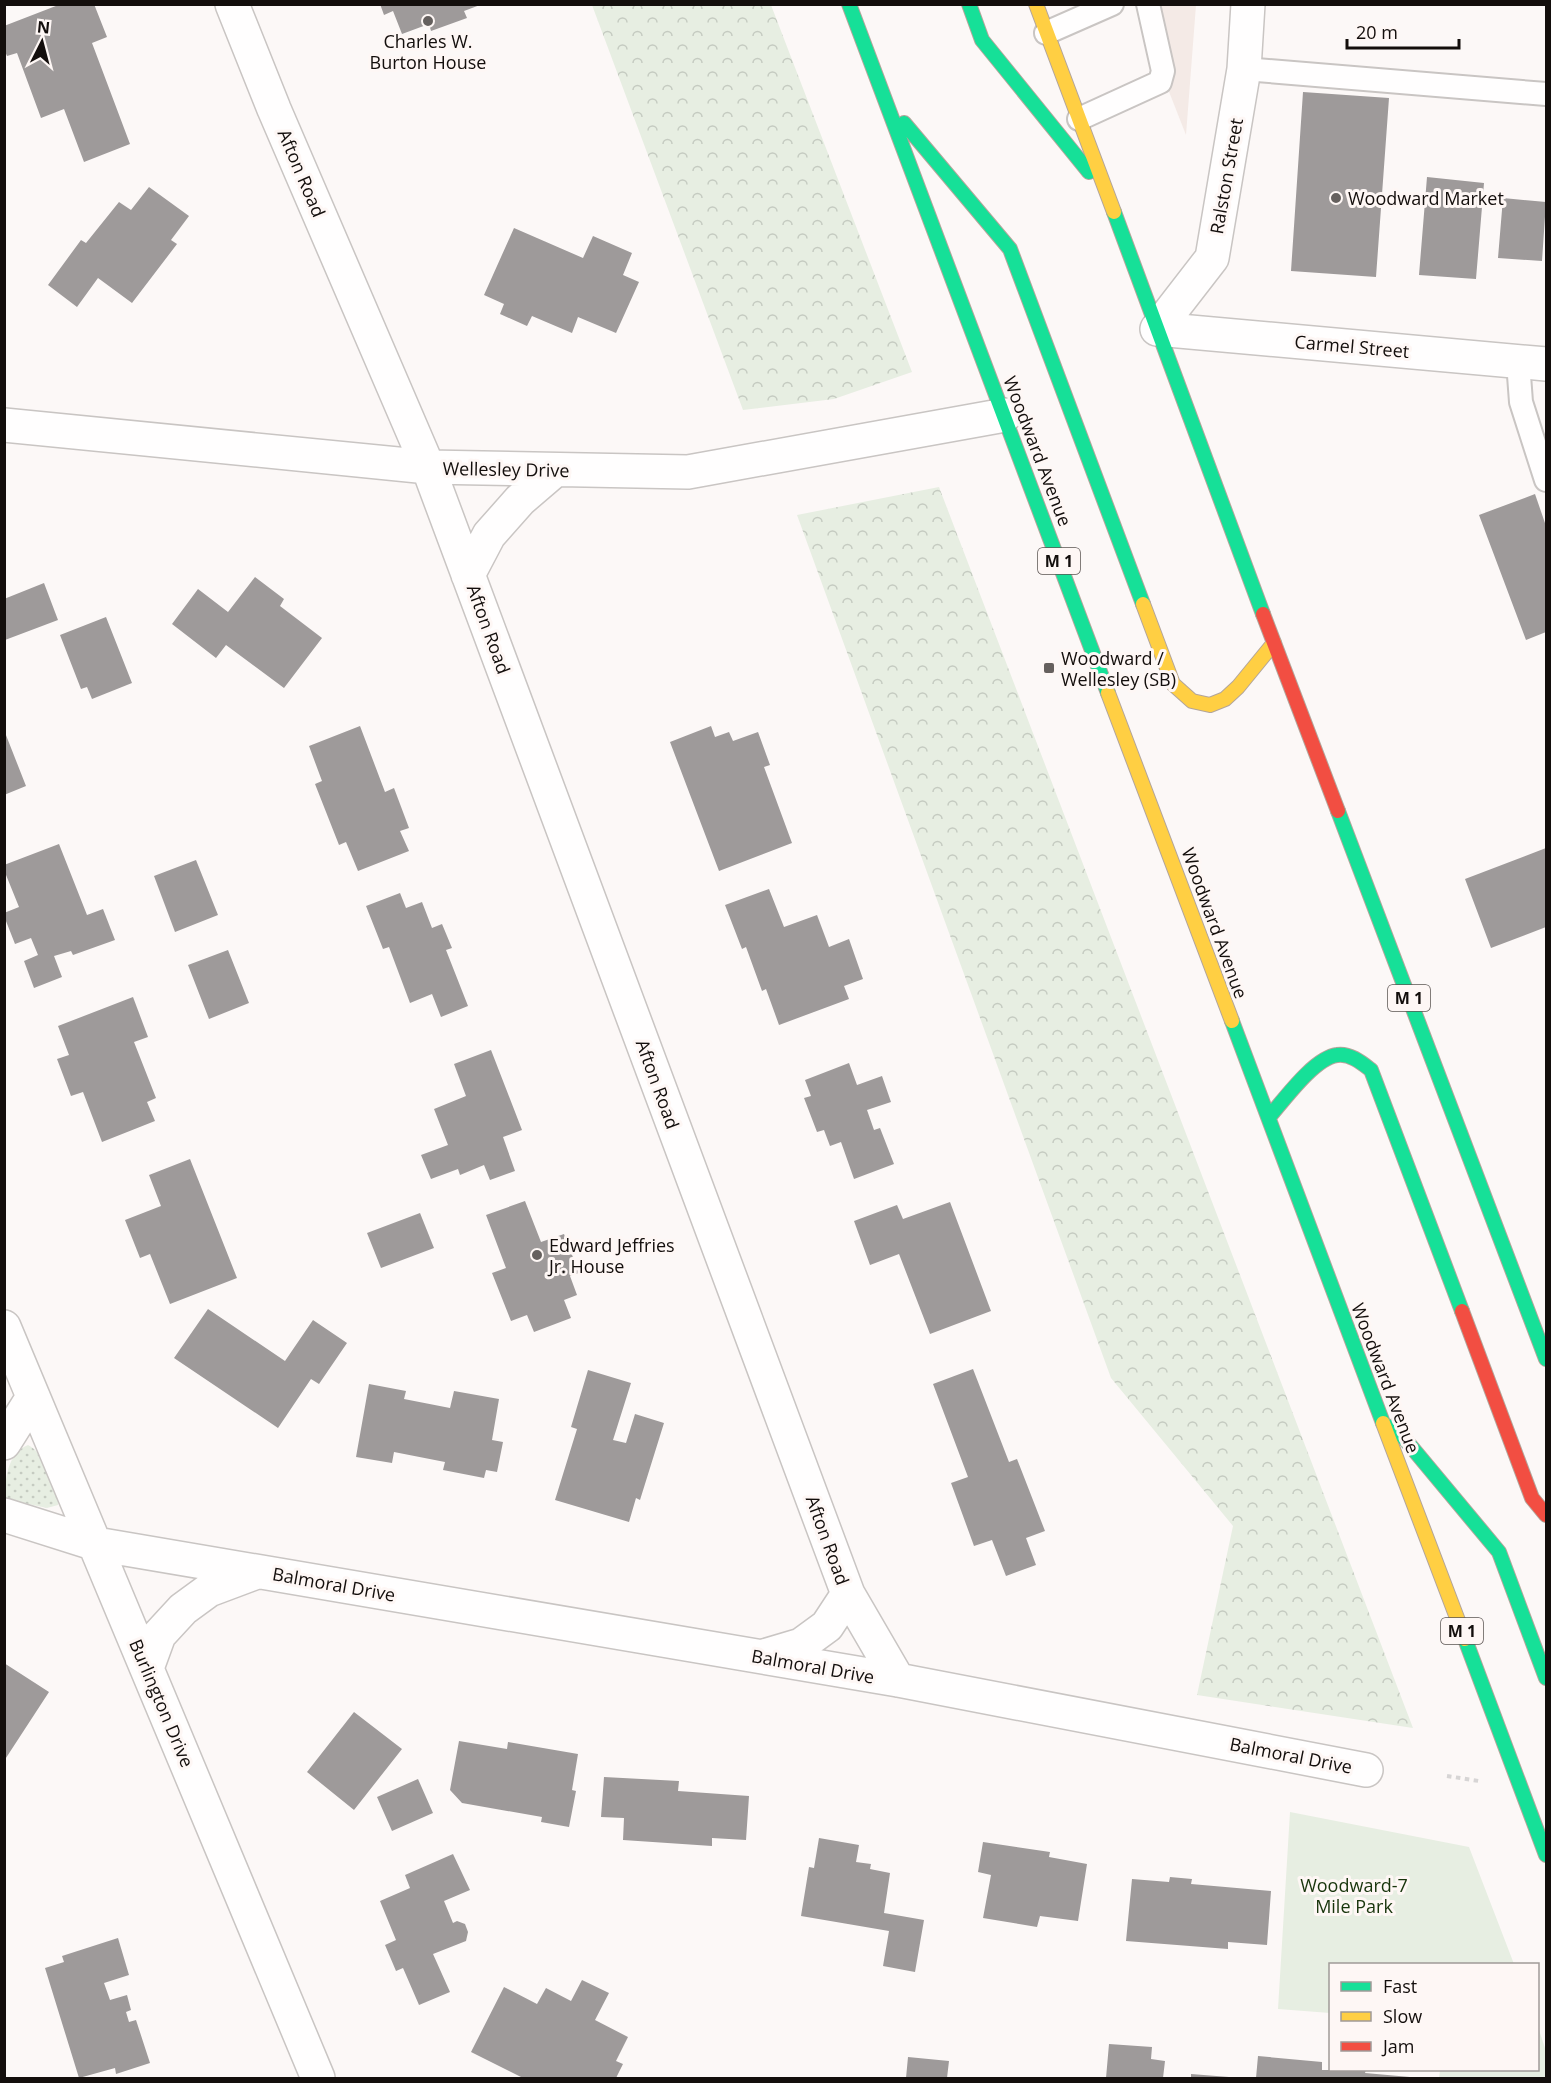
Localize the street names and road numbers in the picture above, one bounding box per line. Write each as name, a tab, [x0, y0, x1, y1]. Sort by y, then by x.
street label: Ralston Street	[1204, 116, 1248, 236]
street label: Afton Road	[273, 125, 331, 221]
street label: Carmel Street	[1294, 329, 1410, 363]
street label: Woodward Avenue	[998, 373, 1078, 529]
street label: Wellesley Drive	[442, 456, 570, 482]
road number: M 1	[1038, 548, 1080, 574]
street label: Afton Road	[462, 581, 516, 677]
street label: Woodward Avenue	[1177, 844, 1253, 1002]
road number: M 1	[1388, 985, 1430, 1011]
street label: Afton Road	[631, 1036, 685, 1132]
street label: Woodward Avenue	[1346, 1300, 1426, 1456]
street label: Afton Road	[801, 1492, 855, 1588]
street label: Balmoral Drive	[271, 1561, 397, 1607]
road number: M 1	[1441, 1618, 1483, 1644]
street label: Burlington Drive	[124, 1635, 200, 1771]
street label: Balmoral Drive	[750, 1643, 876, 1689]
street label: Balmoral Drive	[1228, 1731, 1354, 1779]

